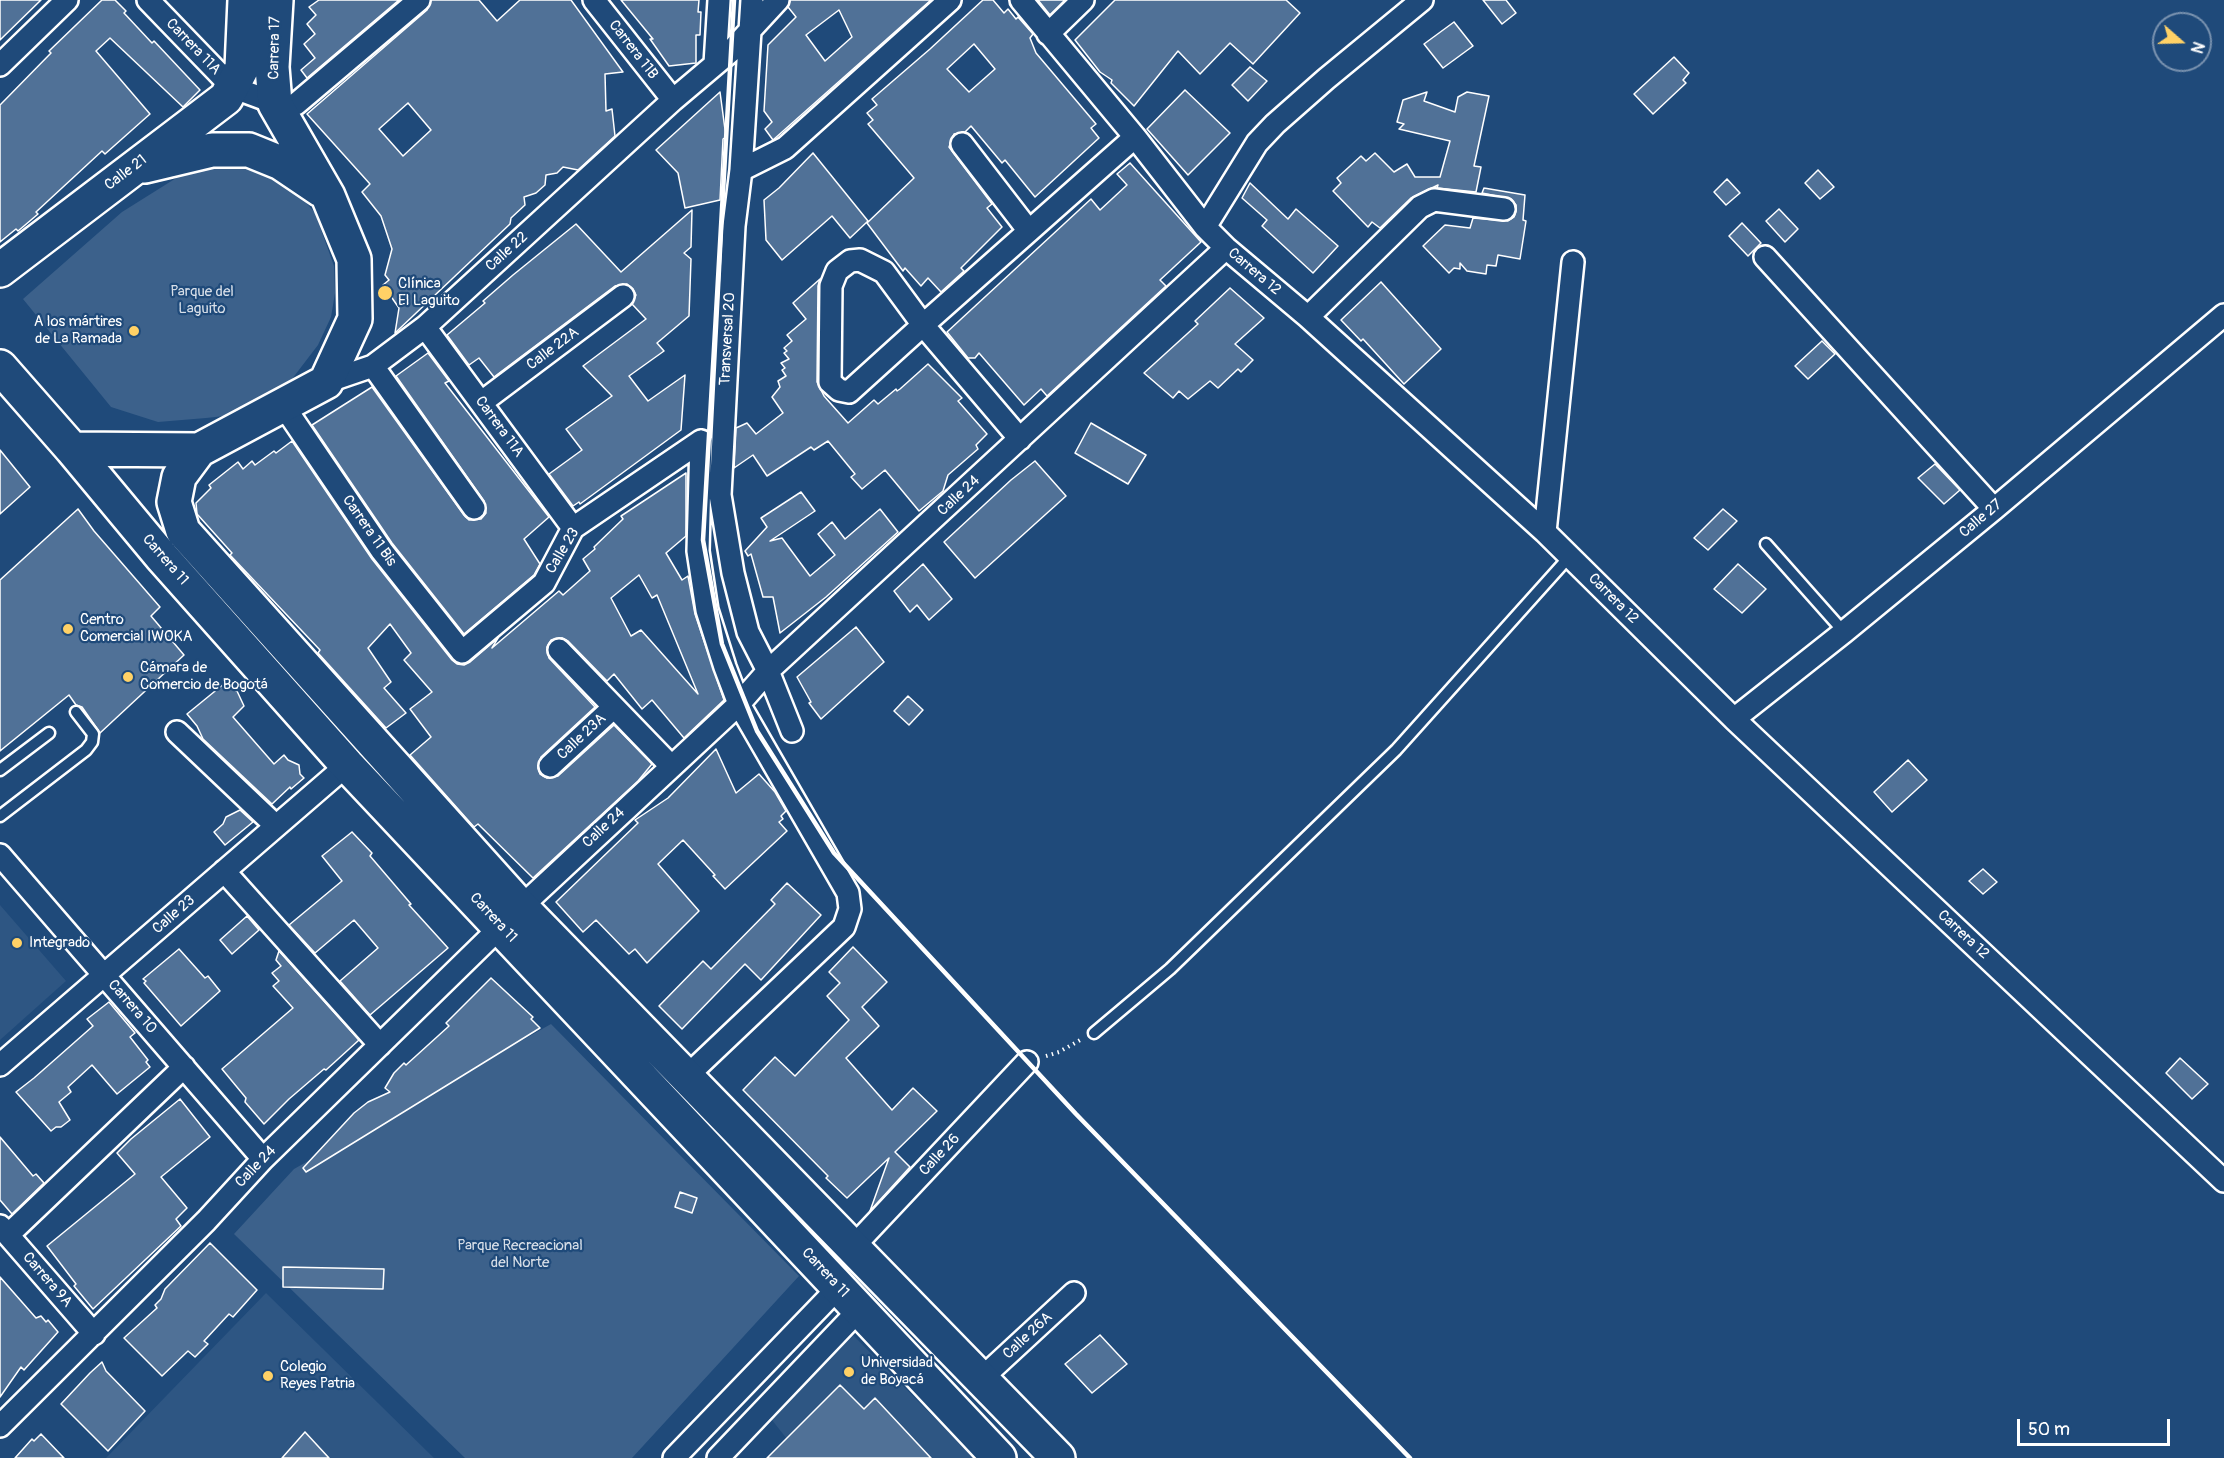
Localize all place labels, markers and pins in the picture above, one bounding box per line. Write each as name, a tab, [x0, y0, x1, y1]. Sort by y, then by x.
place label: Clínica El Laguito	[398, 275, 460, 310]
marker: Clínica El Laguito	[376, 284, 394, 302]
place label: A los mártires de La Ramada	[34, 313, 122, 348]
marker: A los mártires de La Ramada	[127, 324, 141, 338]
place label: Centro Comercial IWOKA	[80, 611, 192, 646]
marker: Centro Comercial IWOKA	[61, 622, 75, 636]
place label: Cámara de Comercio de Bogotá	[140, 659, 268, 694]
marker: Cámara de Comercio de Bogotá	[121, 670, 135, 684]
place label: Integrado	[29, 934, 90, 952]
marker: Integrado	[10, 936, 24, 950]
place label: Universidad de Boyacá	[861, 1354, 933, 1389]
place label: Colegio Reyes Patria	[280, 1358, 355, 1393]
marker: Universidad de Boyacá	[842, 1365, 856, 1379]
marker: Colegio Reyes Patria	[261, 1369, 275, 1383]

